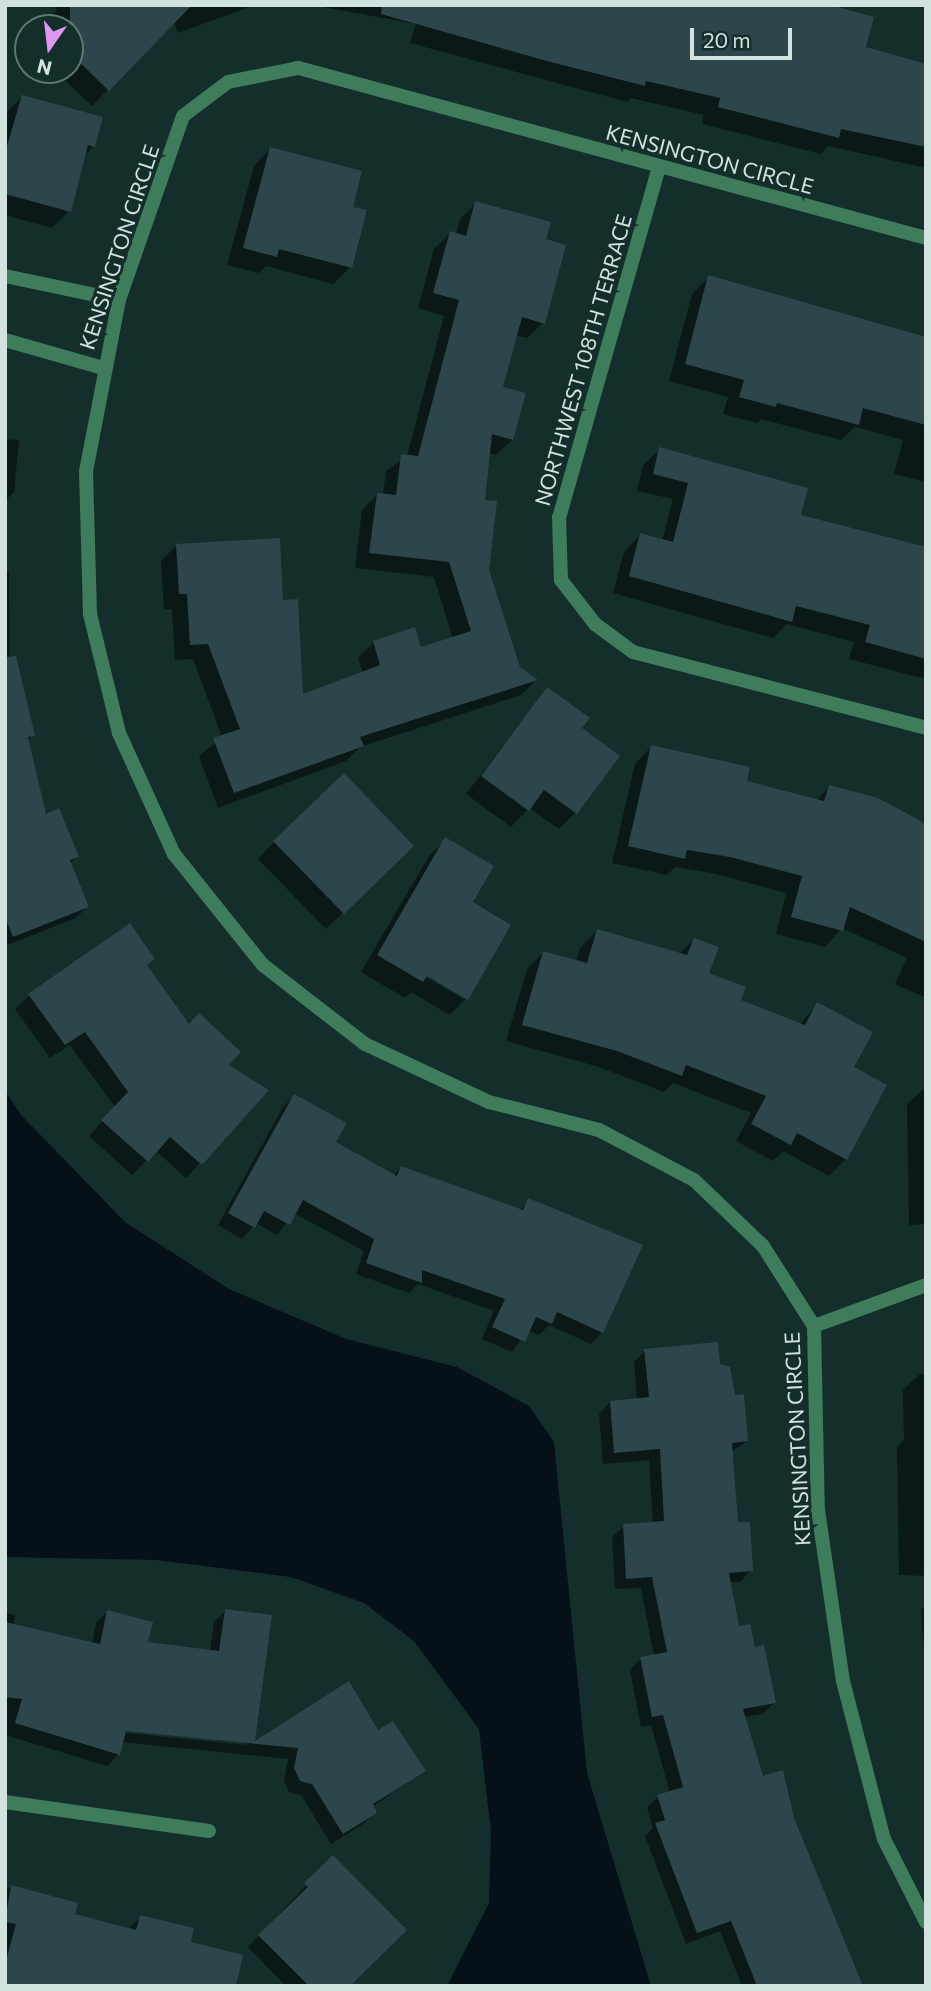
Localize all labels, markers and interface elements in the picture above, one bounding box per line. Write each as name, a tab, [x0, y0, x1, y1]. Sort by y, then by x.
north arrow	[14, 14, 84, 84]
scale bar	[693, 14, 794, 58]
text: 20 m	[703, 27, 751, 52]
text: N	[35, 55, 54, 81]
street label: KENSINGTON CIRCLE	[603, 119, 817, 199]
street label: KENSINGTON CIRCLE	[74, 141, 164, 353]
street label: NORTHWEST 108TH TERRACE	[529, 211, 637, 509]
street label: KENSINGTON CIRCLE	[779, 1331, 815, 1547]

